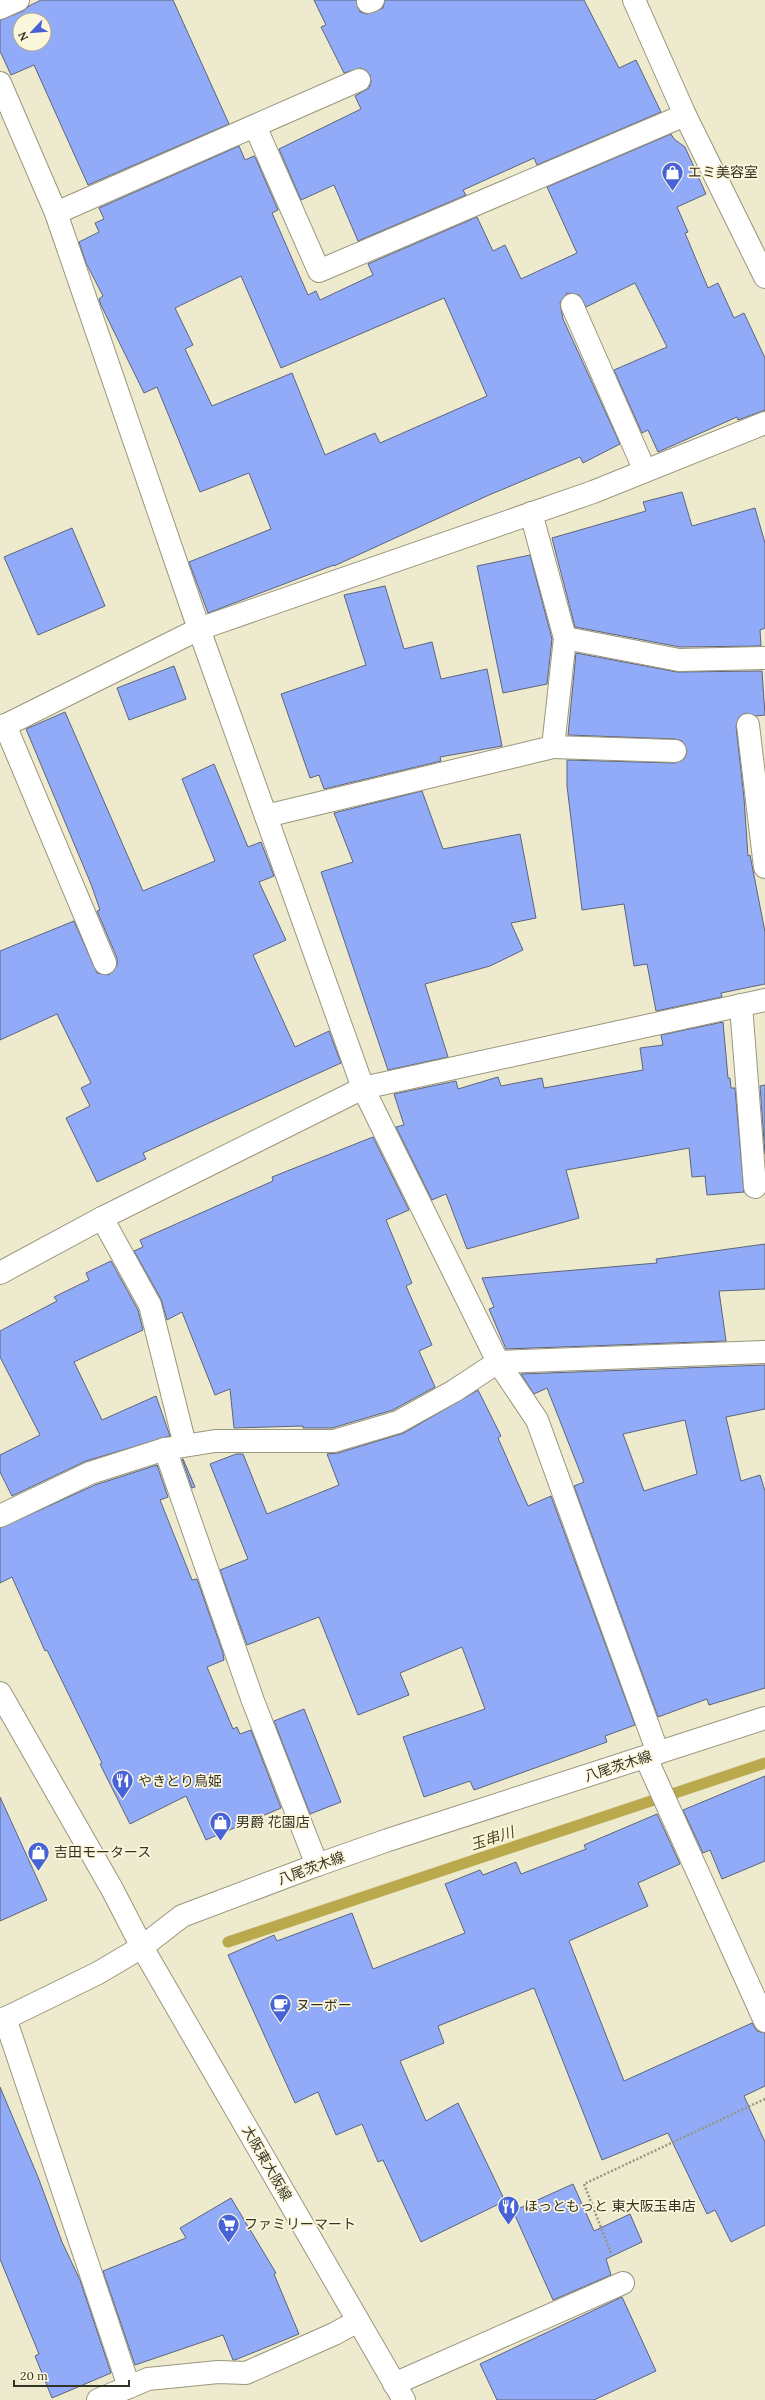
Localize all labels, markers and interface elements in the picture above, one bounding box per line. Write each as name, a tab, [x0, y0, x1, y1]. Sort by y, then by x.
north arrow	[12, 12, 52, 52]
text: N	[15, 29, 31, 43]
shop icon: エミ美容室	[659, 159, 685, 192]
place label: エミ美容室	[688, 163, 758, 181]
street label: 八尾茨木線	[582, 1747, 654, 1785]
restaurant icon: やきとり鳥姫	[110, 1768, 136, 1801]
place label: やきとり鳥姫	[138, 1772, 222, 1790]
shop icon: 男爵 花園店	[207, 1809, 233, 1842]
place label: 男爵 花園店	[236, 1813, 310, 1831]
water label: 玉串川	[468, 1821, 518, 1854]
shop icon: 吉田モータース	[26, 1839, 52, 1872]
place label: 吉田モータース	[54, 1843, 151, 1861]
street label: 八尾茨木線	[275, 1848, 347, 1888]
cafe icon: ヌーボー	[267, 1992, 293, 2025]
place label: ヌーボー	[296, 1996, 352, 2014]
street label: 大阪東大阪線	[238, 2122, 296, 2204]
restaurant icon: ほっともっと 東大阪玉串店	[496, 2193, 522, 2226]
place label: ほっともっと 東大阪玉串店	[524, 2197, 696, 2215]
supermarket icon: ファミリーマート	[215, 2211, 241, 2244]
place label: ファミリーマート	[244, 2215, 356, 2233]
scale bar	[14, 2362, 129, 2388]
text: 20 m	[20, 2368, 48, 2383]

